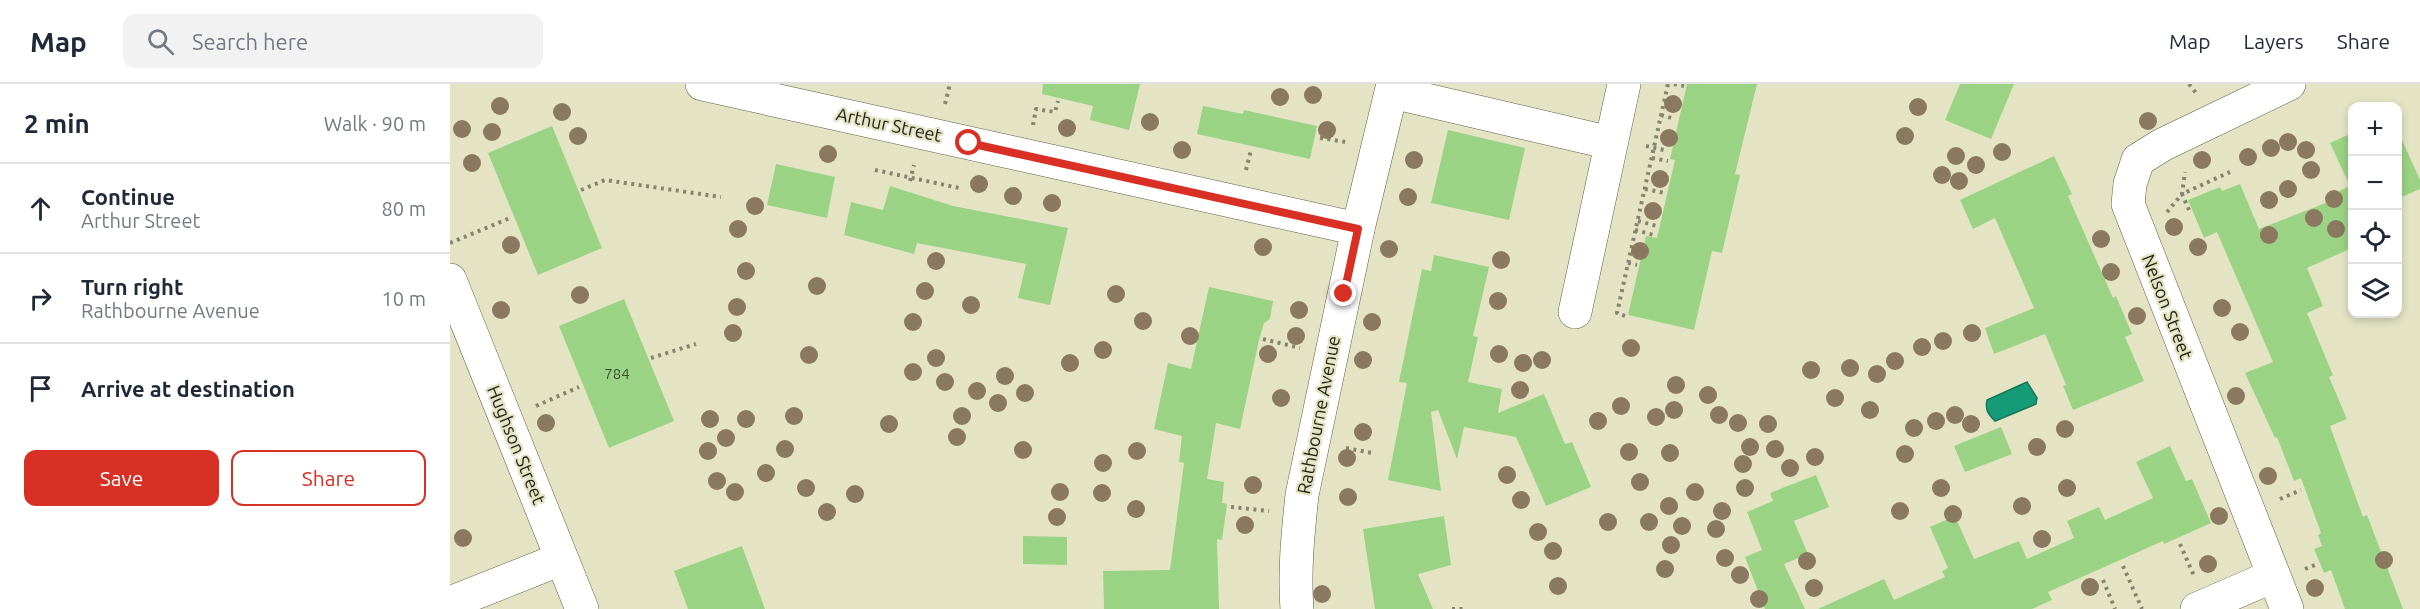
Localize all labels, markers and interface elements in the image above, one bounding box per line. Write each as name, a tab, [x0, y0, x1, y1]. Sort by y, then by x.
search box	[123, 14, 543, 68]
icon: search	[144, 25, 177, 58]
text: Map	[30, 26, 87, 57]
text: Search here	[192, 29, 308, 54]
text: Map	[2169, 29, 2210, 53]
text: Layers	[2243, 29, 2304, 53]
text: Share	[2337, 29, 2390, 53]
map controls	[2348, 102, 2402, 318]
button: +	[2348, 102, 2402, 156]
street label: Arthur Street	[835, 103, 944, 145]
text: 2 min	[24, 109, 90, 138]
text: Walk · 90 m	[324, 112, 426, 135]
route start	[955, 129, 981, 155]
button: −	[2348, 156, 2402, 210]
text: Continue	[81, 184, 175, 209]
icon: ahead	[24, 192, 57, 225]
text: 80 m	[382, 197, 426, 220]
text: Arthur Street	[81, 209, 200, 232]
button: locate	[2348, 210, 2402, 264]
street label: Nelson Street	[2139, 251, 2197, 362]
button: layers	[2348, 264, 2402, 318]
text: Turn right	[81, 274, 183, 299]
route end	[1330, 280, 1356, 306]
icon: right	[24, 282, 57, 315]
text: 10 m	[382, 287, 426, 310]
text: Rathbourne Avenue	[81, 299, 260, 322]
street label: Rathbourne Avenue	[1293, 334, 1343, 496]
house number: 784	[604, 365, 630, 382]
icon: arrive	[24, 372, 57, 405]
text: Arrive at destination	[81, 376, 295, 401]
street label: Hughson Street	[484, 382, 550, 507]
button: Save	[24, 450, 219, 506]
button: Share	[231, 450, 426, 506]

